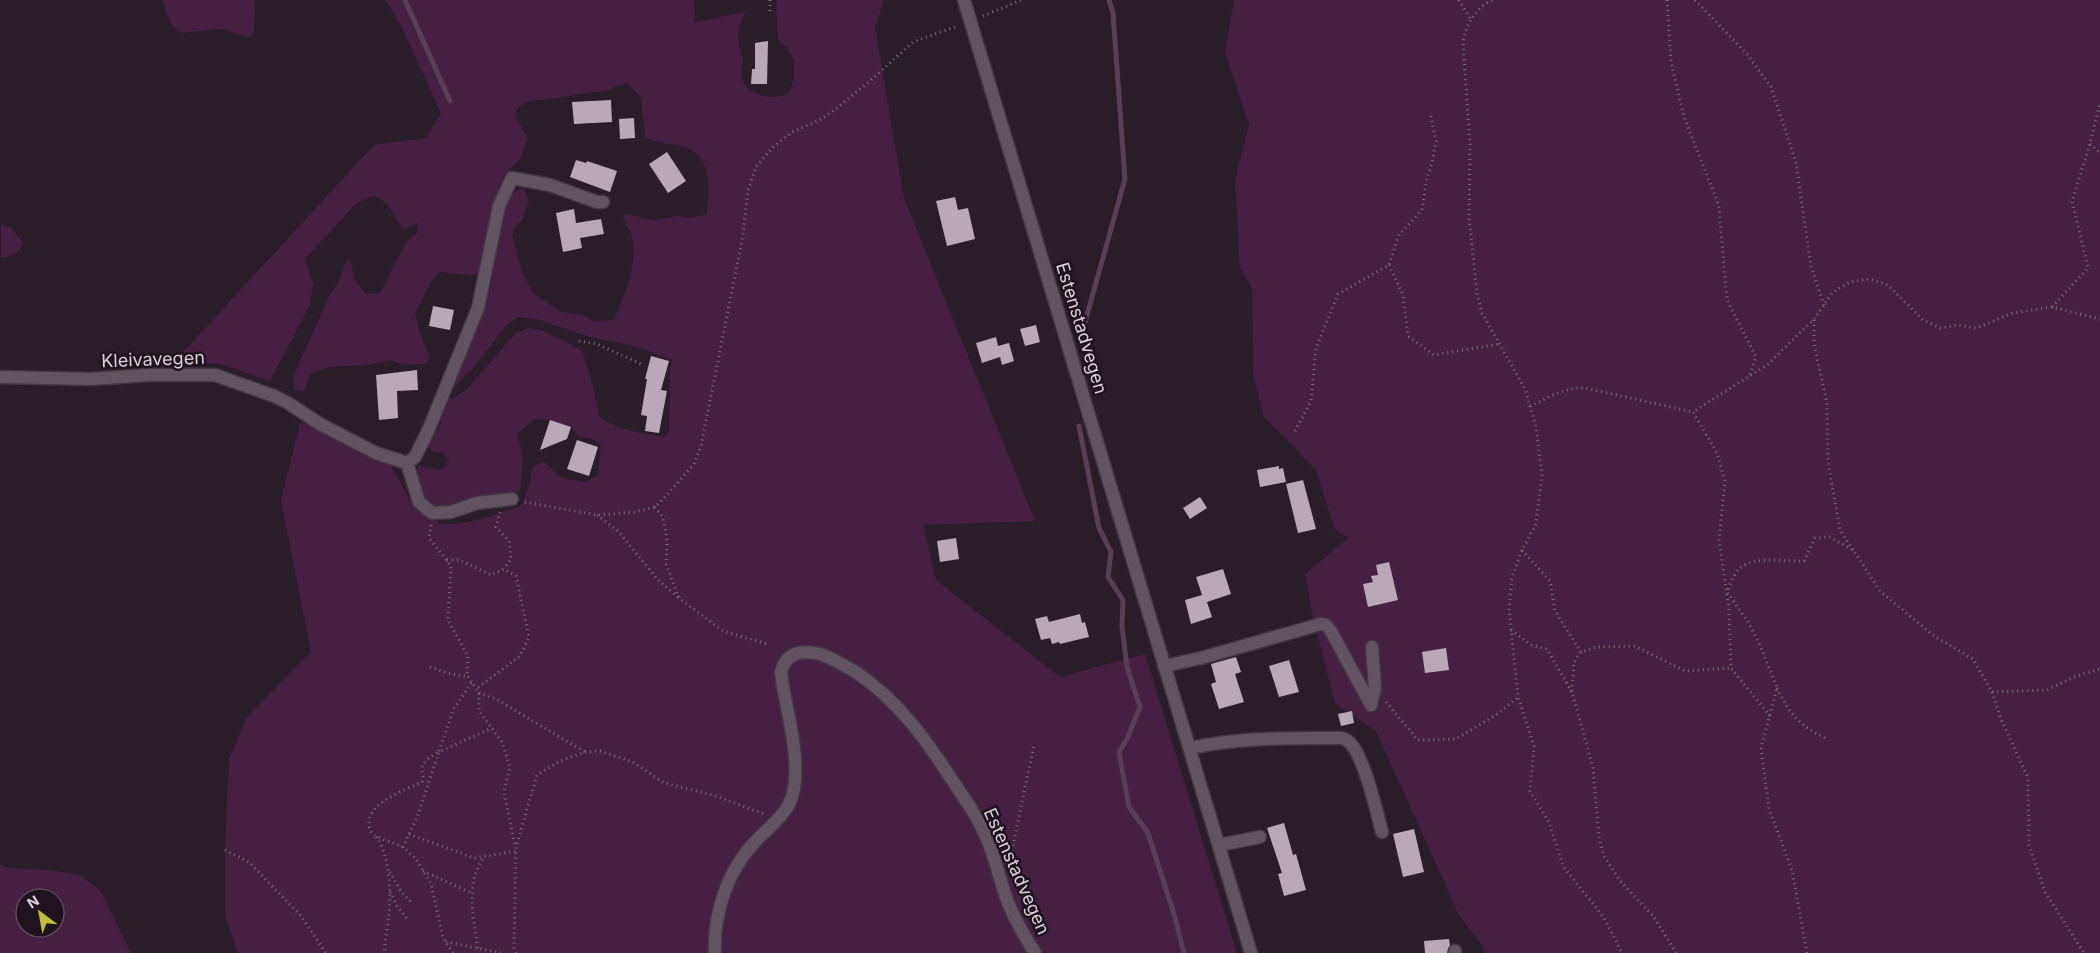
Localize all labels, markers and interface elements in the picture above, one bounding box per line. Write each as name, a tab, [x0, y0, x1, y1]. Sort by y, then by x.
street label: Estenstadvegen	[1052, 260, 1112, 396]
street label: Kleivavegen	[101, 347, 205, 371]
street label: Estenstadvegen	[980, 804, 1054, 938]
north arrow	[15, 888, 65, 938]
text: N	[24, 892, 42, 912]

